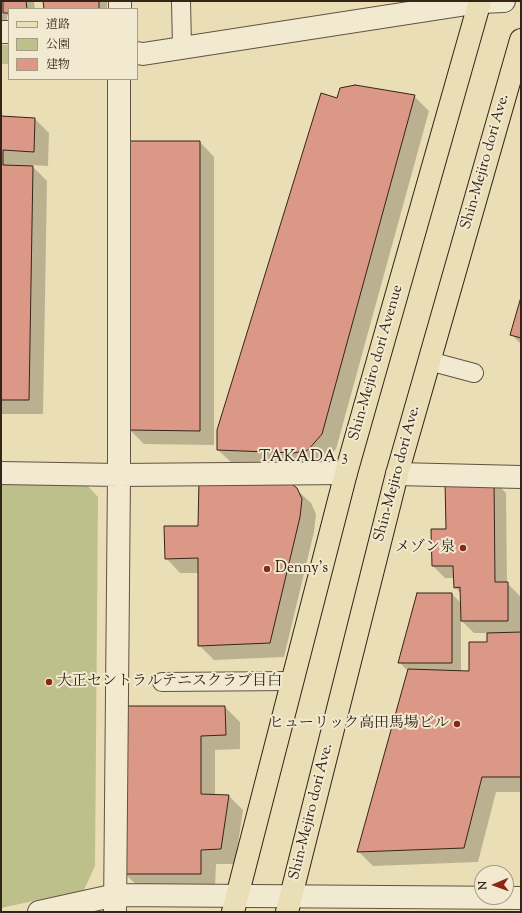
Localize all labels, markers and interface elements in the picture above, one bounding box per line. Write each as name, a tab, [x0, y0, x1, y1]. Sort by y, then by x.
legend	[8, 8, 138, 80]
text: 道路	[46, 16, 70, 34]
text: 公園	[46, 36, 70, 54]
text: 建物	[46, 56, 70, 74]
street label: Shin-Mejiro dori Ave.	[458, 92, 514, 232]
street label: Shin-Mejiro dori Avenue	[346, 283, 408, 443]
street label: Shin-Mejiro dori Ave.	[371, 404, 425, 544]
district label: TAKADA 3	[259, 448, 349, 468]
place label: メゾン泉	[395, 539, 455, 557]
marker: メゾン泉	[458, 543, 468, 553]
place label: Denny's	[275, 560, 328, 578]
marker: Denny's	[262, 564, 272, 574]
place label: 大正セントラルテニスクラブ目白	[57, 673, 282, 691]
marker: 大正セントラルテニスクラブ目白	[44, 677, 54, 687]
place label: ヒューリック高田馬場ビル	[269, 715, 449, 733]
marker: ヒューリック高田馬場ビル	[452, 719, 462, 729]
street label: Shin-Mejiro dori Ave.	[286, 742, 338, 882]
north arrow	[474, 865, 514, 905]
text: N	[475, 881, 491, 890]

